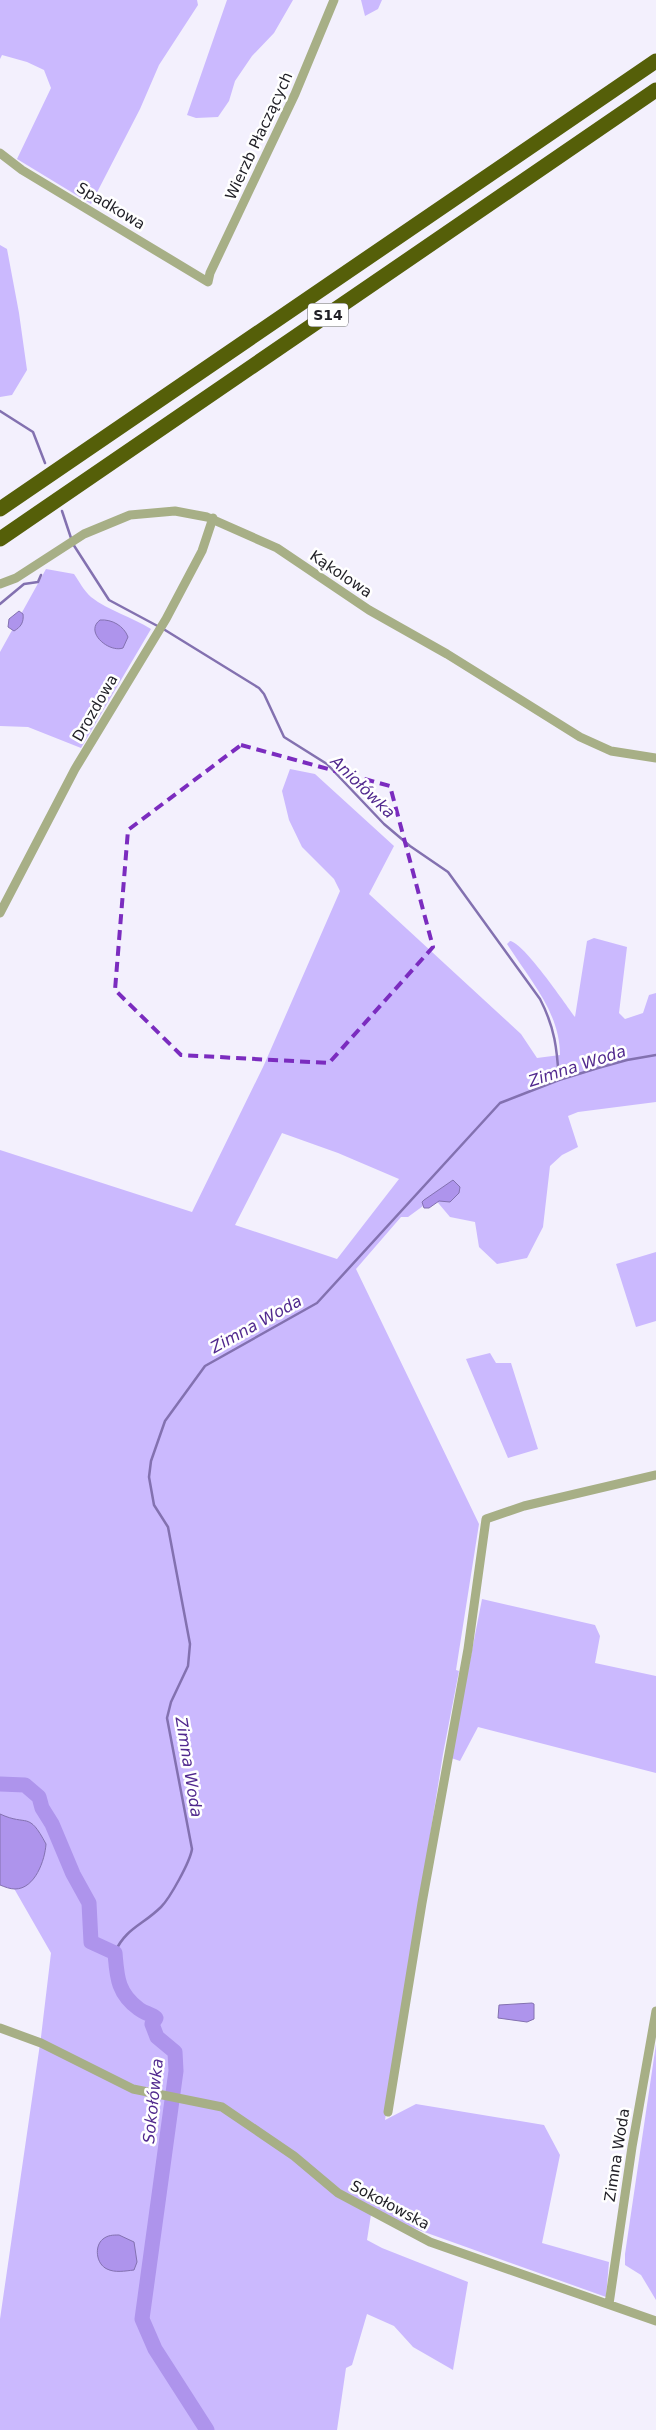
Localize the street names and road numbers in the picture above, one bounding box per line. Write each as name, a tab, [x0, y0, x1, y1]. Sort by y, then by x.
street label: Wierzb Płaczących	[221, 69, 297, 203]
street label: Spadkowa	[74, 179, 148, 233]
road number: S14	[308, 304, 348, 326]
street label: Kąkolowa	[306, 547, 376, 601]
street label: Drozdowa	[69, 671, 121, 745]
street label: Zimna Woda	[601, 2107, 633, 2203]
street label: Sokołowska	[347, 2177, 433, 2233]

